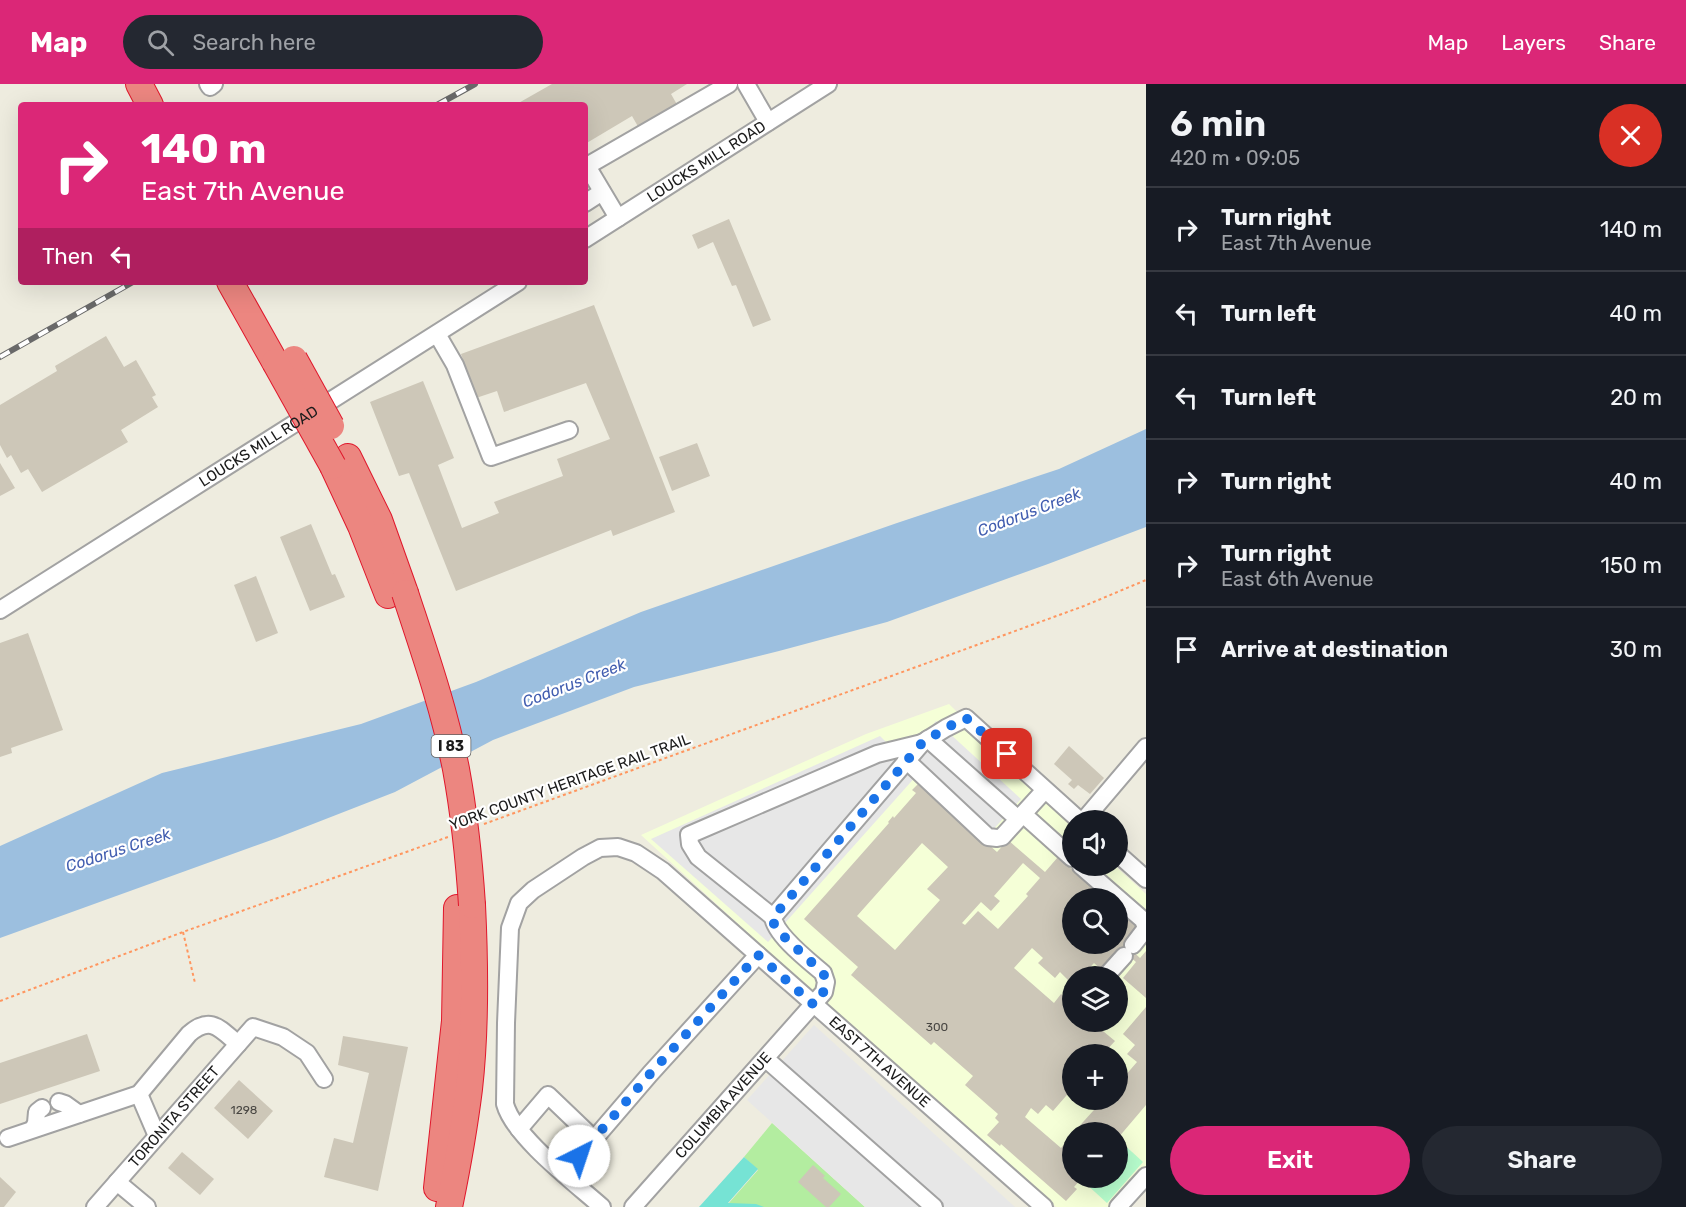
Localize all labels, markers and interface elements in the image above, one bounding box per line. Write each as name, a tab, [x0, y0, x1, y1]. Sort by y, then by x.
search box	[123, 15, 543, 69]
text: Map	[30, 26, 87, 59]
icon: search	[144, 26, 177, 59]
text: Search here	[192, 29, 316, 56]
text: Map	[1427, 30, 1468, 55]
text: Layers	[1501, 30, 1566, 55]
text: Share	[1599, 30, 1656, 55]
text: 6 min	[1170, 102, 1266, 145]
button: close	[1599, 104, 1662, 167]
street label: LOUCKS MILL ROAD	[644, 117, 769, 206]
text: 140 m	[141, 124, 267, 174]
icon: right	[42, 126, 120, 204]
text: 420 m · 09:05	[1170, 146, 1300, 170]
text: East 7th Avenue	[141, 175, 345, 207]
text: Turn right	[1221, 204, 1331, 231]
icon: right	[1170, 213, 1203, 246]
text: 140 m	[1600, 216, 1662, 243]
text: East 7th Avenue	[1221, 231, 1372, 255]
icon: left	[105, 240, 138, 273]
text: Then	[42, 243, 93, 270]
icon: left	[1170, 297, 1203, 330]
text: Turn left	[1221, 300, 1316, 327]
text: 40 m	[1609, 300, 1662, 327]
icon: left	[1170, 381, 1203, 414]
text: Turn left	[1221, 384, 1316, 411]
text: 20 m	[1610, 384, 1662, 411]
street label: LOUCKS MILL ROAD	[196, 402, 321, 491]
icon: right	[1170, 465, 1203, 498]
text: Turn right	[1221, 468, 1331, 495]
text: 40 m	[1609, 468, 1662, 495]
water label: Codorus Creek	[975, 483, 1084, 540]
text: Turn right	[1221, 540, 1331, 567]
icon: right	[1170, 549, 1203, 582]
text: 150 m	[1601, 552, 1662, 579]
text: East 6th Avenue	[1221, 567, 1374, 591]
icon: arrive	[1170, 633, 1203, 666]
text: Arrive at destination	[1221, 636, 1448, 663]
text: 30 m	[1610, 636, 1662, 663]
water label: Codorus Creek	[520, 654, 629, 711]
pin	[981, 728, 1032, 779]
street label: YORK COUNTY HERITAGE RAIL TRAIL	[447, 730, 693, 834]
road number: I 83	[432, 735, 470, 757]
icon: arrive	[990, 737, 1023, 770]
map controls	[1062, 810, 1128, 1188]
button: sound	[1062, 810, 1128, 876]
water label: Codorus Creek	[63, 824, 174, 876]
button: search	[1062, 888, 1128, 954]
button: layers	[1062, 966, 1128, 1032]
street label: EAST 7TH AVENUE	[825, 1013, 934, 1111]
house number: 300	[926, 1020, 948, 1034]
button: +	[1062, 1044, 1128, 1110]
street label: COLUMBIA AVENUE	[671, 1048, 775, 1162]
street label: TORONITA STREET	[125, 1062, 224, 1171]
house number: 1298	[231, 1103, 257, 1117]
button: −	[1062, 1122, 1128, 1188]
position arrow	[547, 1124, 611, 1188]
button: Exit	[1170, 1126, 1410, 1195]
button: Share	[1422, 1126, 1662, 1195]

